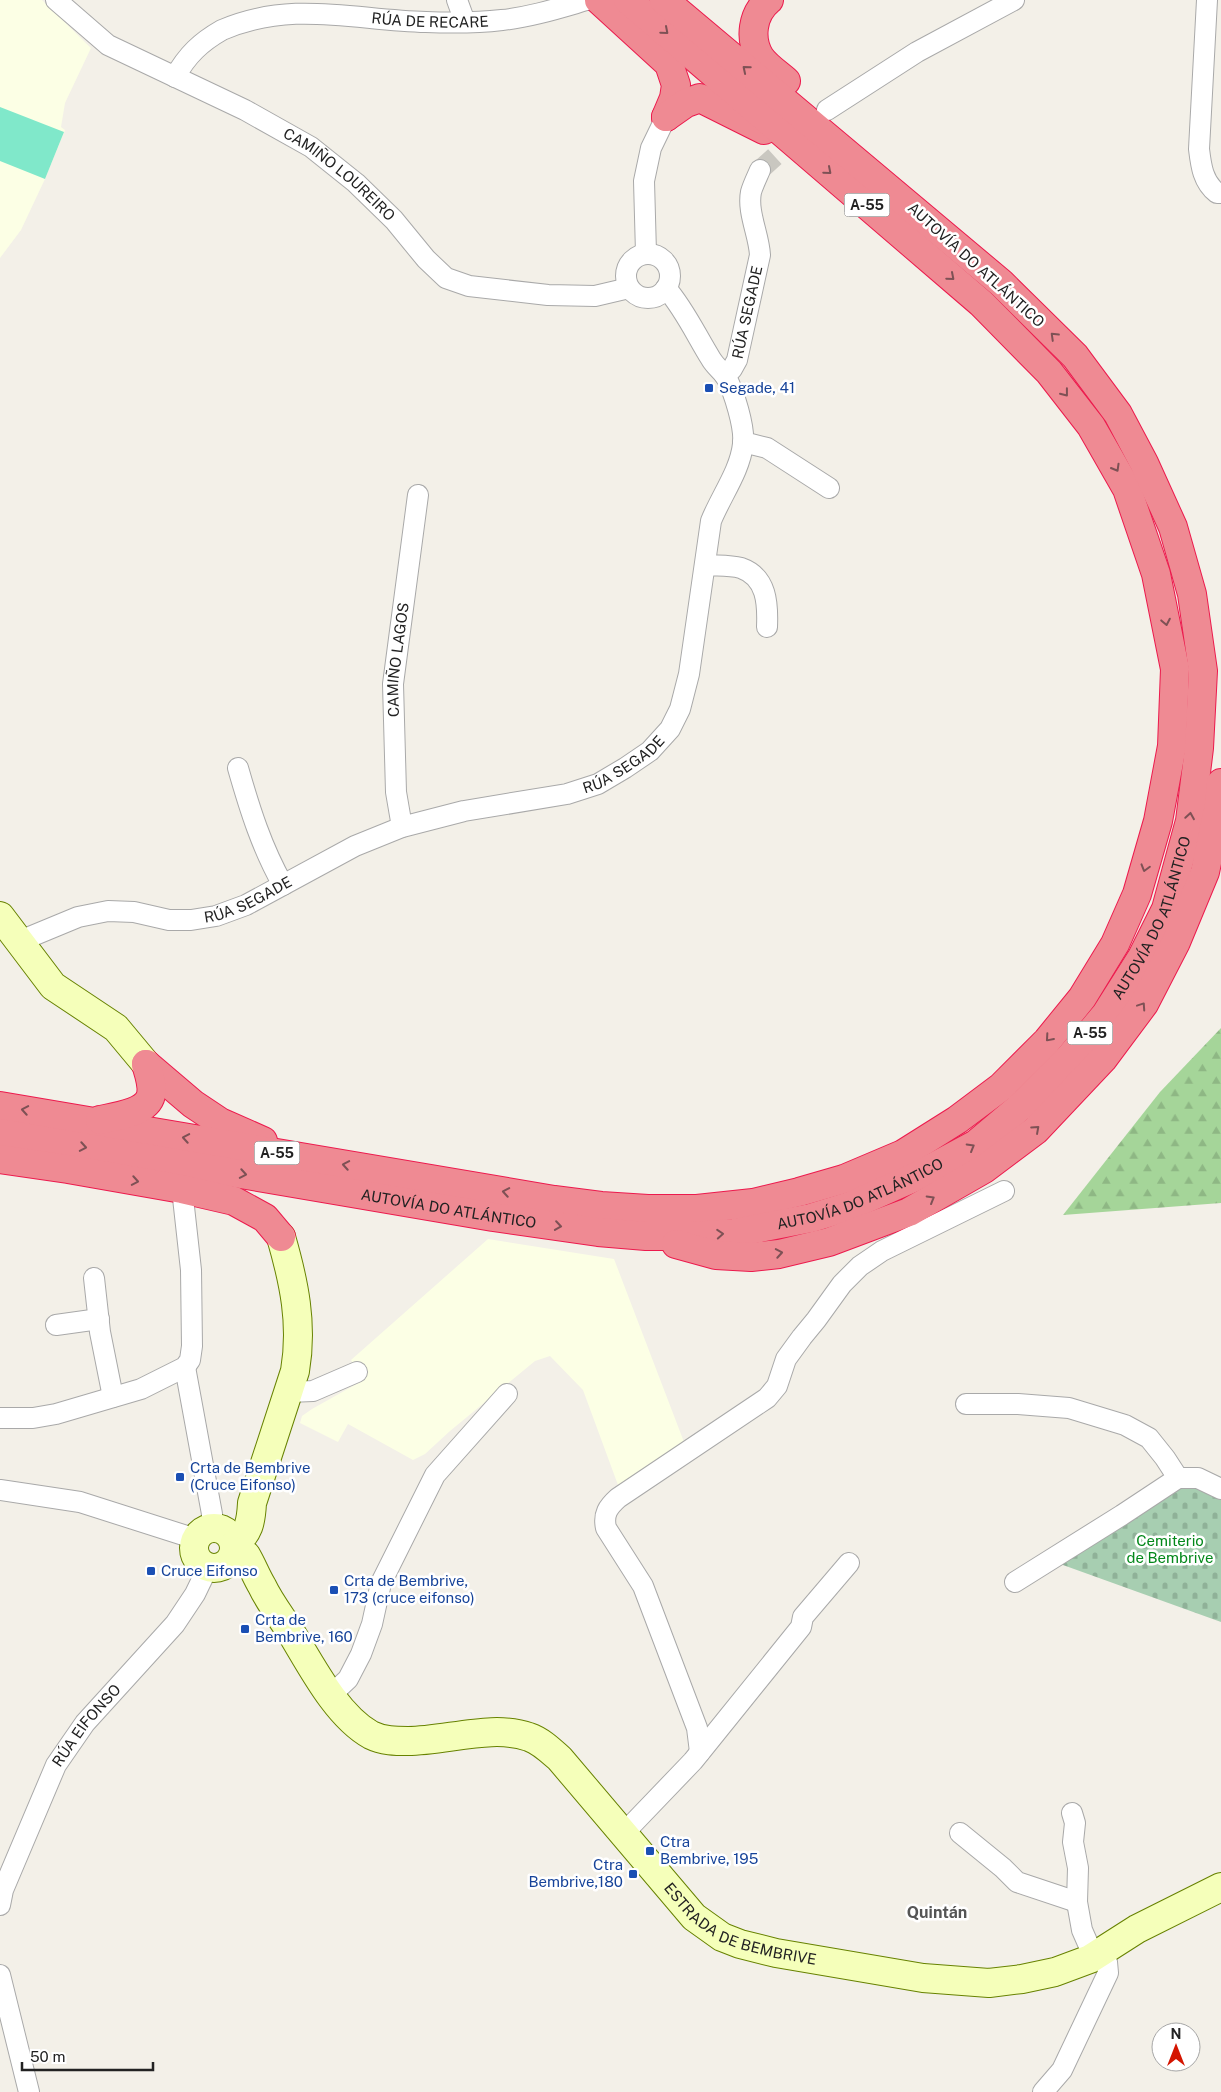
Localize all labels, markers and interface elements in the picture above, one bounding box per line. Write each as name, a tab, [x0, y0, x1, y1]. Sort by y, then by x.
street label: RÚA DE RECARE	[371, 9, 489, 31]
one-way arrow	[659, 25, 668, 34]
one-way arrow	[743, 66, 752, 75]
street label: CAMIÑO LOUREIRO	[280, 124, 399, 224]
one-way arrow	[822, 166, 831, 174]
road number: A-55	[844, 194, 890, 216]
street label: AUTOVÍA DO ATLÁNTICO	[905, 199, 1048, 330]
street label: RÚA SEGADE	[728, 264, 765, 360]
one-way arrow	[945, 272, 954, 280]
one-way arrow	[1051, 332, 1060, 341]
place label: Segade, 41	[719, 379, 795, 396]
marker: Segade, 41	[703, 382, 715, 394]
one-way arrow	[1060, 387, 1068, 396]
one-way arrow	[1109, 463, 1119, 472]
street label: CAMIÑO LAGOS	[384, 601, 412, 717]
one-way arrow	[1160, 618, 1170, 626]
street label: RÚA SEGADE	[580, 732, 668, 796]
one-way arrow	[1184, 812, 1195, 820]
street label: AUTOVÍA DO ATLÁNTICO	[1108, 834, 1194, 1002]
one-way arrow	[1140, 863, 1151, 872]
street label: RÚA SEGADE	[203, 873, 295, 926]
one-way arrow	[1136, 1002, 1145, 1012]
road number: A-55	[1068, 1021, 1112, 1044]
one-way arrow	[1046, 1033, 1055, 1042]
one-way arrow	[21, 1106, 30, 1116]
one-way arrow	[1031, 1126, 1040, 1135]
one-way arrow	[181, 1133, 190, 1143]
one-way arrow	[78, 1142, 87, 1152]
road number: A-55	[254, 1142, 300, 1164]
one-way arrow	[965, 1143, 974, 1153]
street label: AUTOVÍA DO ATLÁNTICO	[775, 1154, 946, 1232]
one-way arrow	[341, 1160, 350, 1170]
one-way arrow	[238, 1169, 247, 1179]
one-way arrow	[130, 1175, 139, 1185]
street label: AUTOVÍA DO ATLÁNTICO	[360, 1186, 538, 1231]
one-way arrow	[502, 1187, 510, 1197]
one-way arrow	[926, 1195, 935, 1205]
one-way arrow	[554, 1221, 563, 1231]
one-way arrow	[716, 1228, 724, 1239]
one-way arrow	[775, 1249, 784, 1259]
place label: Crta de Bembrive (Cruce Eifonso)	[190, 1459, 311, 1493]
marker: Crta de Bembrive (Cruce Eifonso)	[174, 1471, 186, 1483]
park label: Cemiterio de Bembrive	[1126, 1532, 1214, 1566]
place label: Cruce Eifonso	[161, 1562, 258, 1579]
marker: Cruce Eifonso	[145, 1565, 157, 1577]
place label: Crta de Bembrive, 173 (cruce eifonso)	[344, 1572, 475, 1606]
marker: Crta de Bembrive, 173 (cruce eifonso)	[328, 1584, 340, 1596]
place label: Crta de Bembrive, 160	[255, 1611, 353, 1645]
marker: Crta de Bembrive, 160	[239, 1623, 251, 1635]
street label: RÚA EIFONSO	[49, 1681, 124, 1770]
place label: Ctra Bembrive, 195	[660, 1833, 758, 1867]
marker: Ctra Bembrive, 195	[644, 1845, 656, 1857]
place label: Ctra Bembrive,180	[528, 1856, 623, 1890]
marker: Ctra Bembrive,180	[627, 1868, 639, 1880]
street label: ESTRADA DE BEMBRIVE	[661, 1879, 818, 1968]
district label: Quintán	[907, 1903, 967, 1922]
north arrow	[1151, 2022, 1201, 2072]
text: N	[1171, 2026, 1181, 2042]
scale bar	[22, 2040, 154, 2072]
text: 50 m	[30, 2048, 65, 2065]

